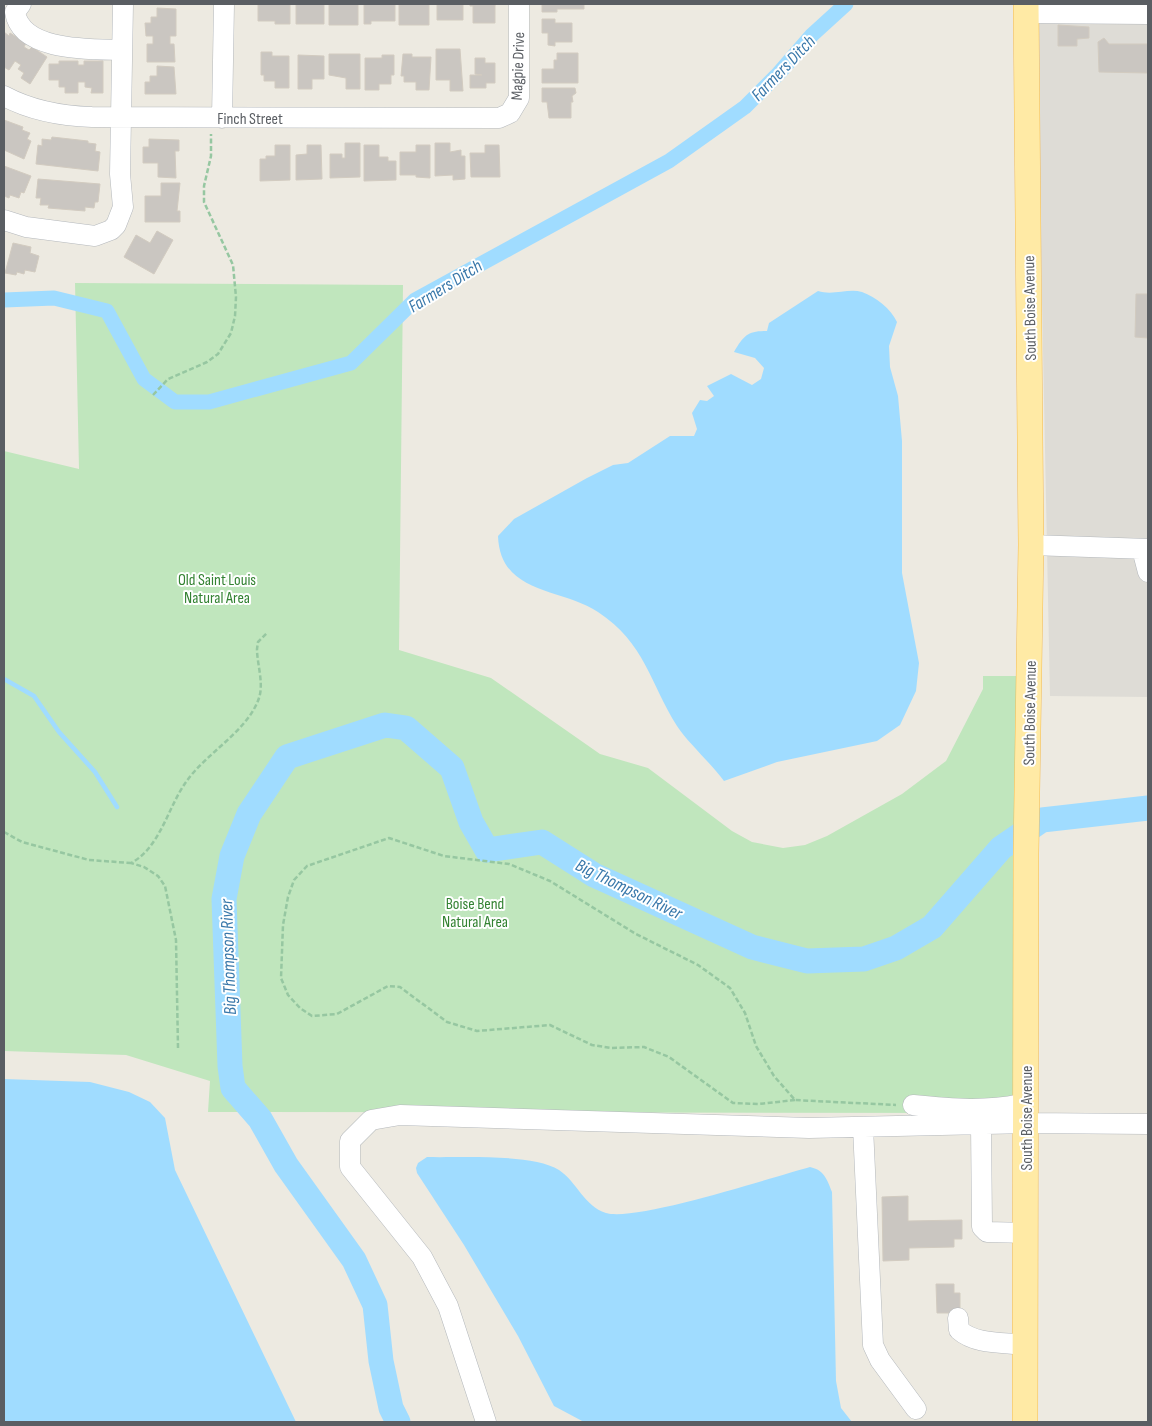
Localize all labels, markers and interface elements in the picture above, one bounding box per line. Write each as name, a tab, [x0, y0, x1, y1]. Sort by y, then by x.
street label: Magpie Drive	[508, 31, 529, 101]
water label: Farmers Ditch	[747, 31, 820, 105]
street label: Finch Street	[217, 110, 283, 129]
water label: Farmers Ditch	[405, 255, 486, 317]
street label: South Boise Avenue	[1020, 255, 1041, 361]
park label: Old Saint Louis Natural Area	[178, 571, 256, 608]
street label: South Boise Avenue	[1020, 660, 1041, 766]
water label: Big Thompson River	[572, 855, 686, 925]
park label: Boise Bend Natural Area	[442, 895, 508, 932]
water label: Big Thompson River	[216, 898, 241, 1015]
street label: South Boise Avenue	[1018, 1065, 1037, 1171]

